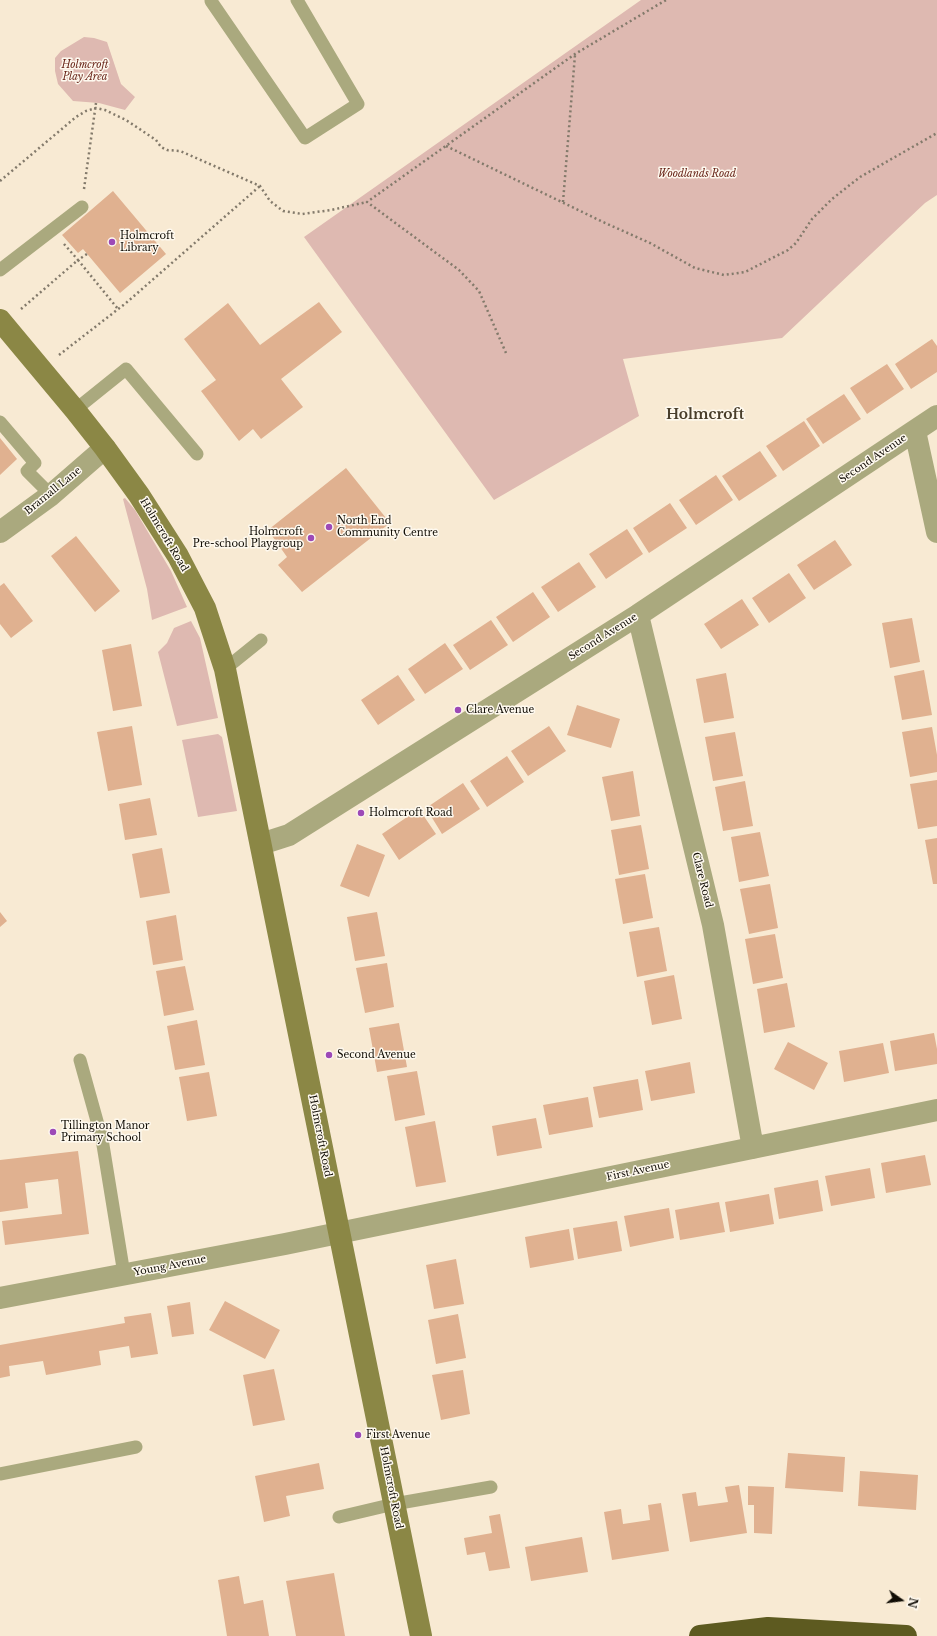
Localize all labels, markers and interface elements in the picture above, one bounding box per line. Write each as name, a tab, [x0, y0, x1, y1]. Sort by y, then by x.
park label: Holmcroft Play Area	[62, 59, 108, 82]
park label: Woodlands Road	[658, 168, 736, 180]
place label: Holmcroft Library	[120, 230, 174, 254]
marker: Holmcroft Library	[107, 237, 117, 247]
district label: Holmcroft	[666, 407, 744, 423]
street label: Second Avenue	[837, 432, 909, 486]
street label: Bramall Lane	[22, 465, 84, 517]
street label: Holmcroft Road	[137, 496, 191, 574]
place label: North End Community Centre	[337, 515, 438, 538]
marker: North End Community Centre	[324, 522, 334, 532]
place label: Holmcroft Pre-school Playgroup	[193, 526, 303, 550]
marker: Holmcroft Pre-school Playgroup	[306, 533, 316, 543]
street label: Second Avenue	[566, 611, 640, 663]
place label: Clare Avenue	[466, 704, 534, 716]
marker: Clare Avenue	[453, 705, 463, 715]
place label: Holmcroft Road	[369, 807, 452, 819]
marker: Holmcroft Road	[356, 808, 366, 818]
street label: Clare Road	[689, 851, 715, 909]
place label: Second Avenue	[337, 1049, 416, 1061]
marker: Second Avenue	[324, 1050, 334, 1060]
street label: Holmcroft Road	[306, 1094, 334, 1178]
place label: Tillington Manor Primary School	[61, 1120, 150, 1144]
marker: Tillington Manor Primary School	[48, 1127, 58, 1137]
street label: First Avenue	[605, 1158, 671, 1184]
street label: Young Avenue	[133, 1253, 207, 1279]
place label: First Avenue	[366, 1429, 430, 1441]
marker: First Avenue	[353, 1430, 363, 1440]
street label: Holmcroft Road	[377, 1446, 405, 1530]
north arrow	[881, 1580, 921, 1620]
text: N	[905, 1596, 921, 1610]

